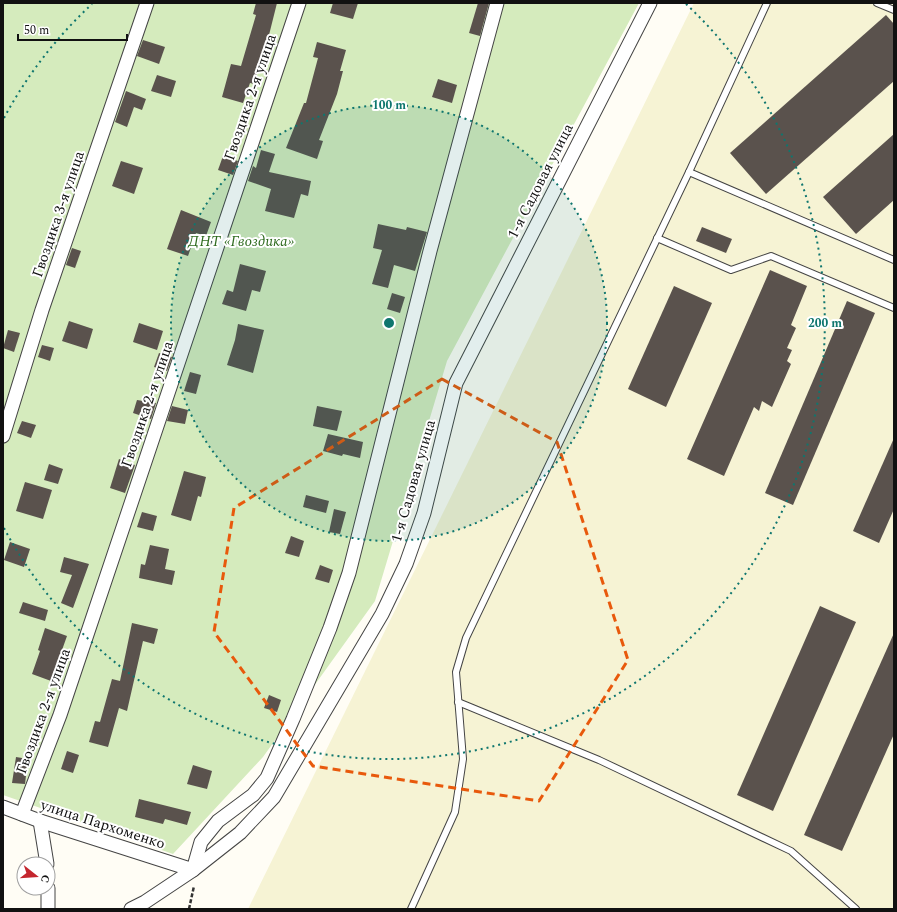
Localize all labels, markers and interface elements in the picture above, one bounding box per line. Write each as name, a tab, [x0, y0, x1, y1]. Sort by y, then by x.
scale bar	[18, 16, 127, 42]
text: 50 m	[24, 21, 49, 40]
street label: Гвоздика 2-я улица	[218, 30, 283, 163]
text: 100 m	[372, 96, 406, 115]
street label: 1-я Садовая улица	[501, 119, 580, 243]
street label: Гвоздика 3-я улица	[26, 147, 91, 280]
park label: ДНТ «Гвоздика»	[187, 230, 295, 253]
text: 200 m	[808, 314, 842, 333]
centre of rings	[382, 316, 396, 330]
street label: Гвоздика 2-я улица	[115, 337, 180, 470]
street label: 1-я Садовая улица	[385, 416, 442, 545]
street label: Гвоздика 2-я улица	[10, 644, 77, 777]
street label: улица Пархоменко	[37, 793, 168, 855]
north arrow	[16, 856, 56, 896]
text: С	[36, 873, 54, 885]

